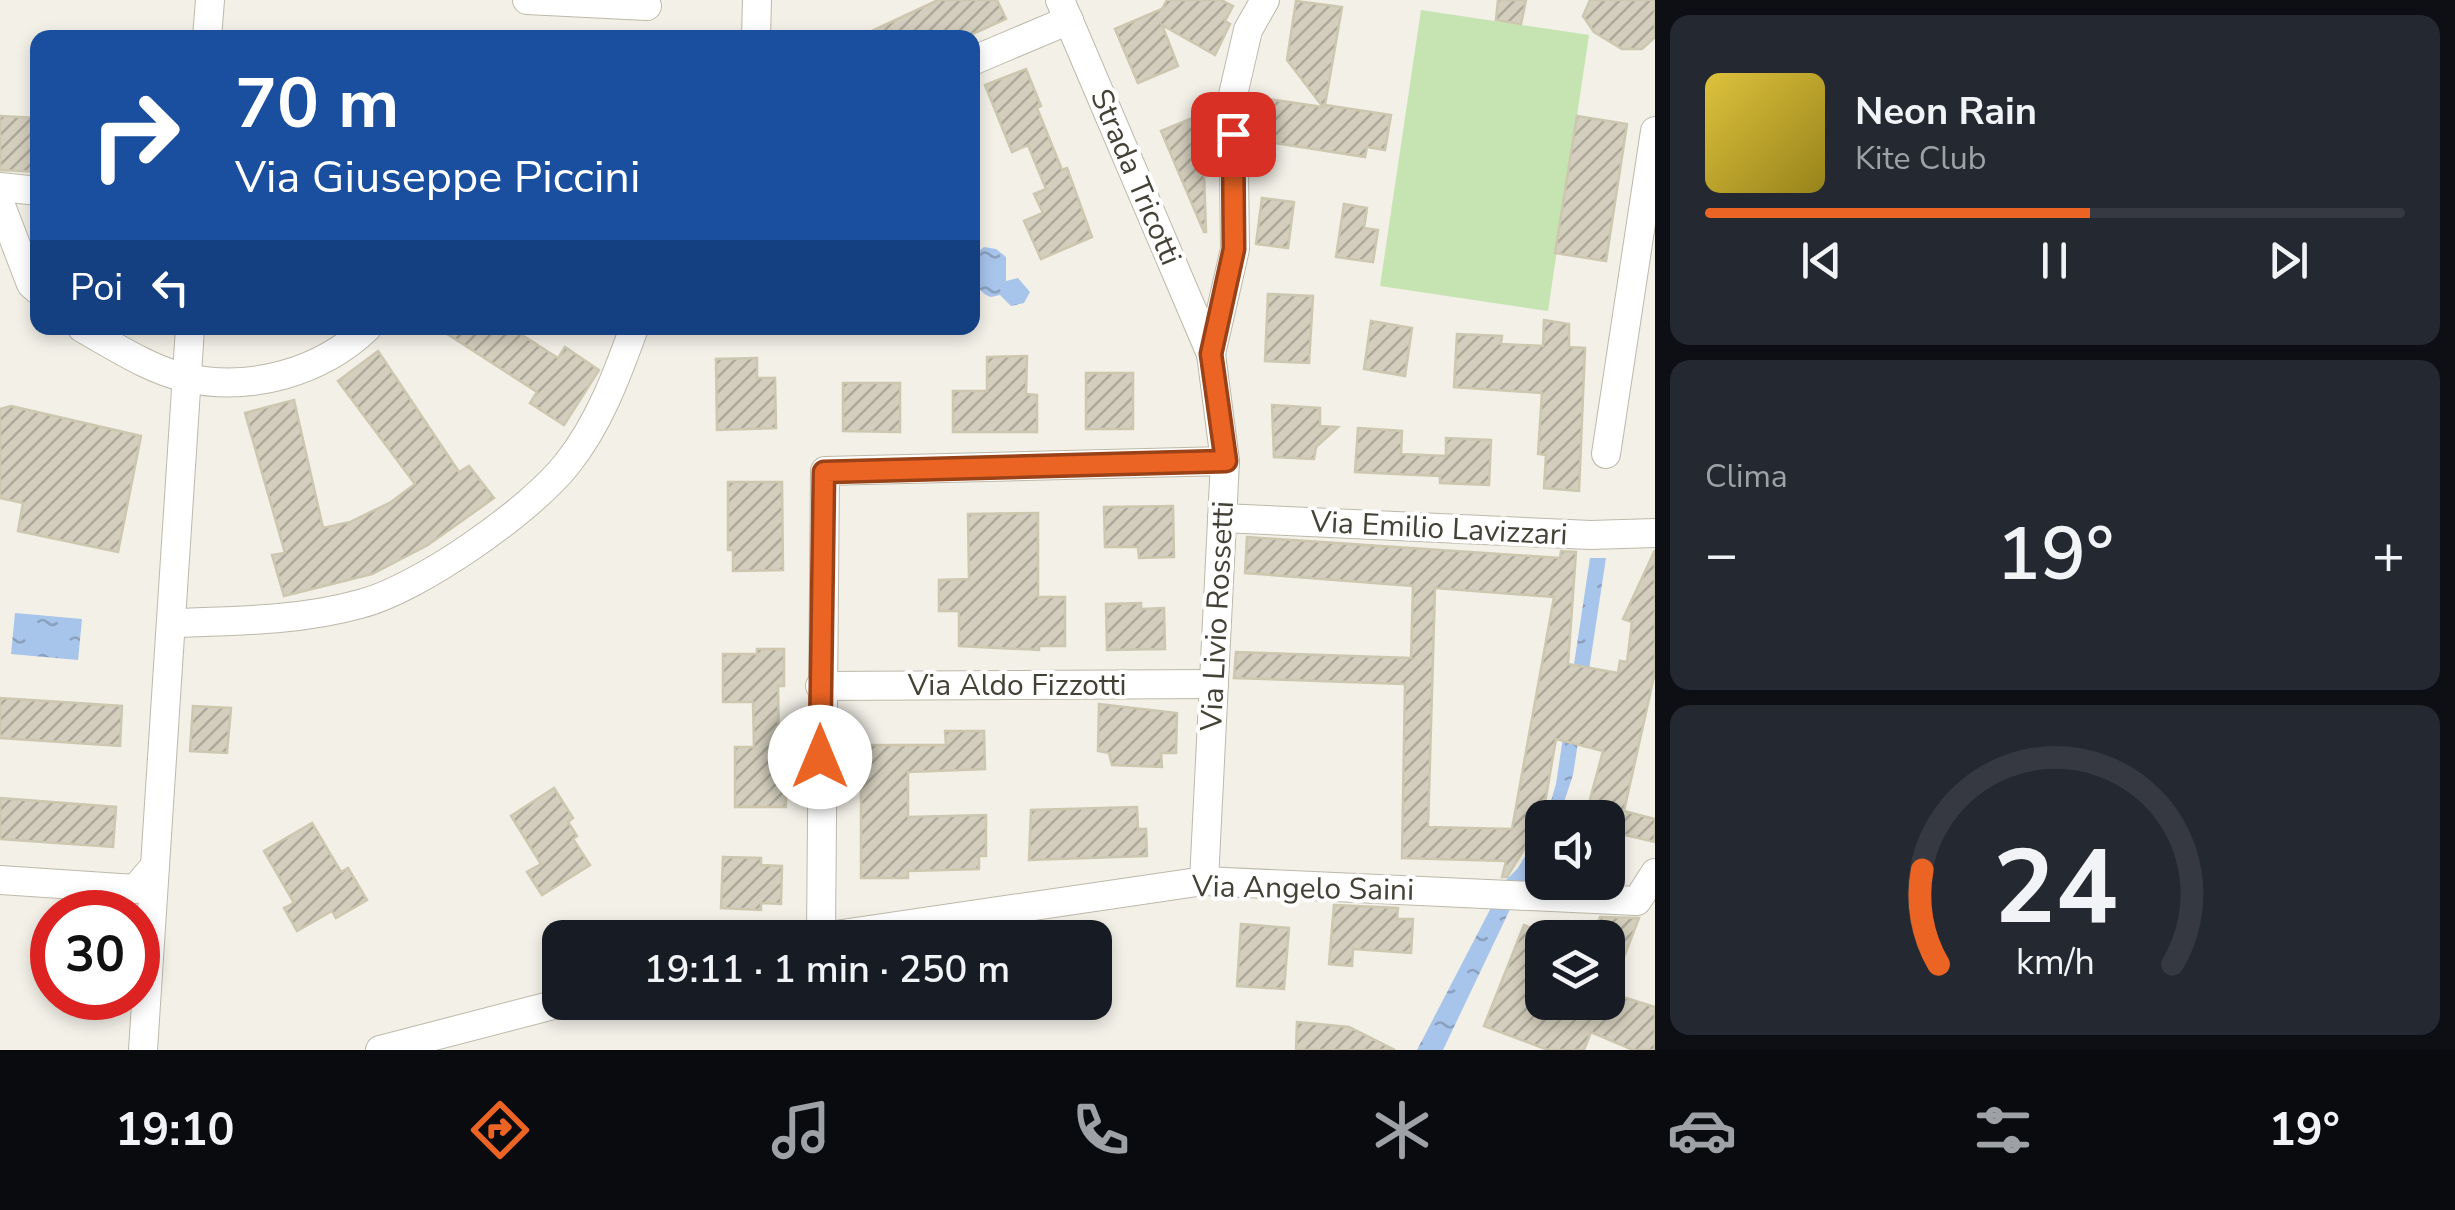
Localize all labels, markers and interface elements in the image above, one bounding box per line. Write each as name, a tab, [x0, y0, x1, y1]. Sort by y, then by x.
text: 70 m	[235, 56, 399, 152]
icon: right	[70, 70, 200, 200]
street label: Strada Tricotti	[1080, 83, 1191, 272]
text: Neon Rain	[1855, 86, 2037, 137]
pin	[1191, 92, 1276, 177]
icon: arrive	[1206, 107, 1261, 162]
text: Kite Club	[1855, 137, 1986, 180]
text: Via Giuseppe Piccini	[235, 147, 640, 208]
icon: previous	[1794, 233, 1849, 288]
icon: pause	[2027, 233, 2082, 288]
icon: next	[2261, 233, 2316, 288]
icon: left	[143, 260, 198, 315]
text: Poi	[70, 262, 123, 313]
text: Clima	[1705, 455, 1788, 498]
street label: Via Livio Rossetti	[1191, 500, 1244, 733]
street label: Via Emilio Lavizzari	[1308, 501, 1569, 556]
text: 19°	[1996, 503, 2114, 605]
text: −	[1705, 517, 1738, 592]
text: +	[2372, 517, 2405, 592]
street label: Via Aldo Fizzotti	[907, 665, 1126, 706]
position arrow	[768, 705, 872, 809]
map controls	[1525, 800, 1625, 1020]
button: sound	[1525, 800, 1625, 900]
text: 24	[1993, 817, 2117, 959]
street label: Via Angelo Saini	[1191, 866, 1414, 911]
speed limit sign: 30	[30, 890, 160, 1020]
button: layers	[1525, 920, 1625, 1020]
text: km/h	[2016, 938, 2094, 987]
text: 19:11 · 1 min · 250 m	[644, 944, 1010, 995]
icon: directions	[465, 1095, 535, 1165]
icon: music	[766, 1095, 836, 1165]
icon: phone	[1066, 1095, 1136, 1165]
icon: climate	[1367, 1095, 1437, 1165]
icon: car	[1667, 1095, 1737, 1165]
icon: filters	[1968, 1095, 2038, 1165]
text: 19:10	[115, 1100, 234, 1161]
text: 19°	[2269, 1100, 2340, 1161]

